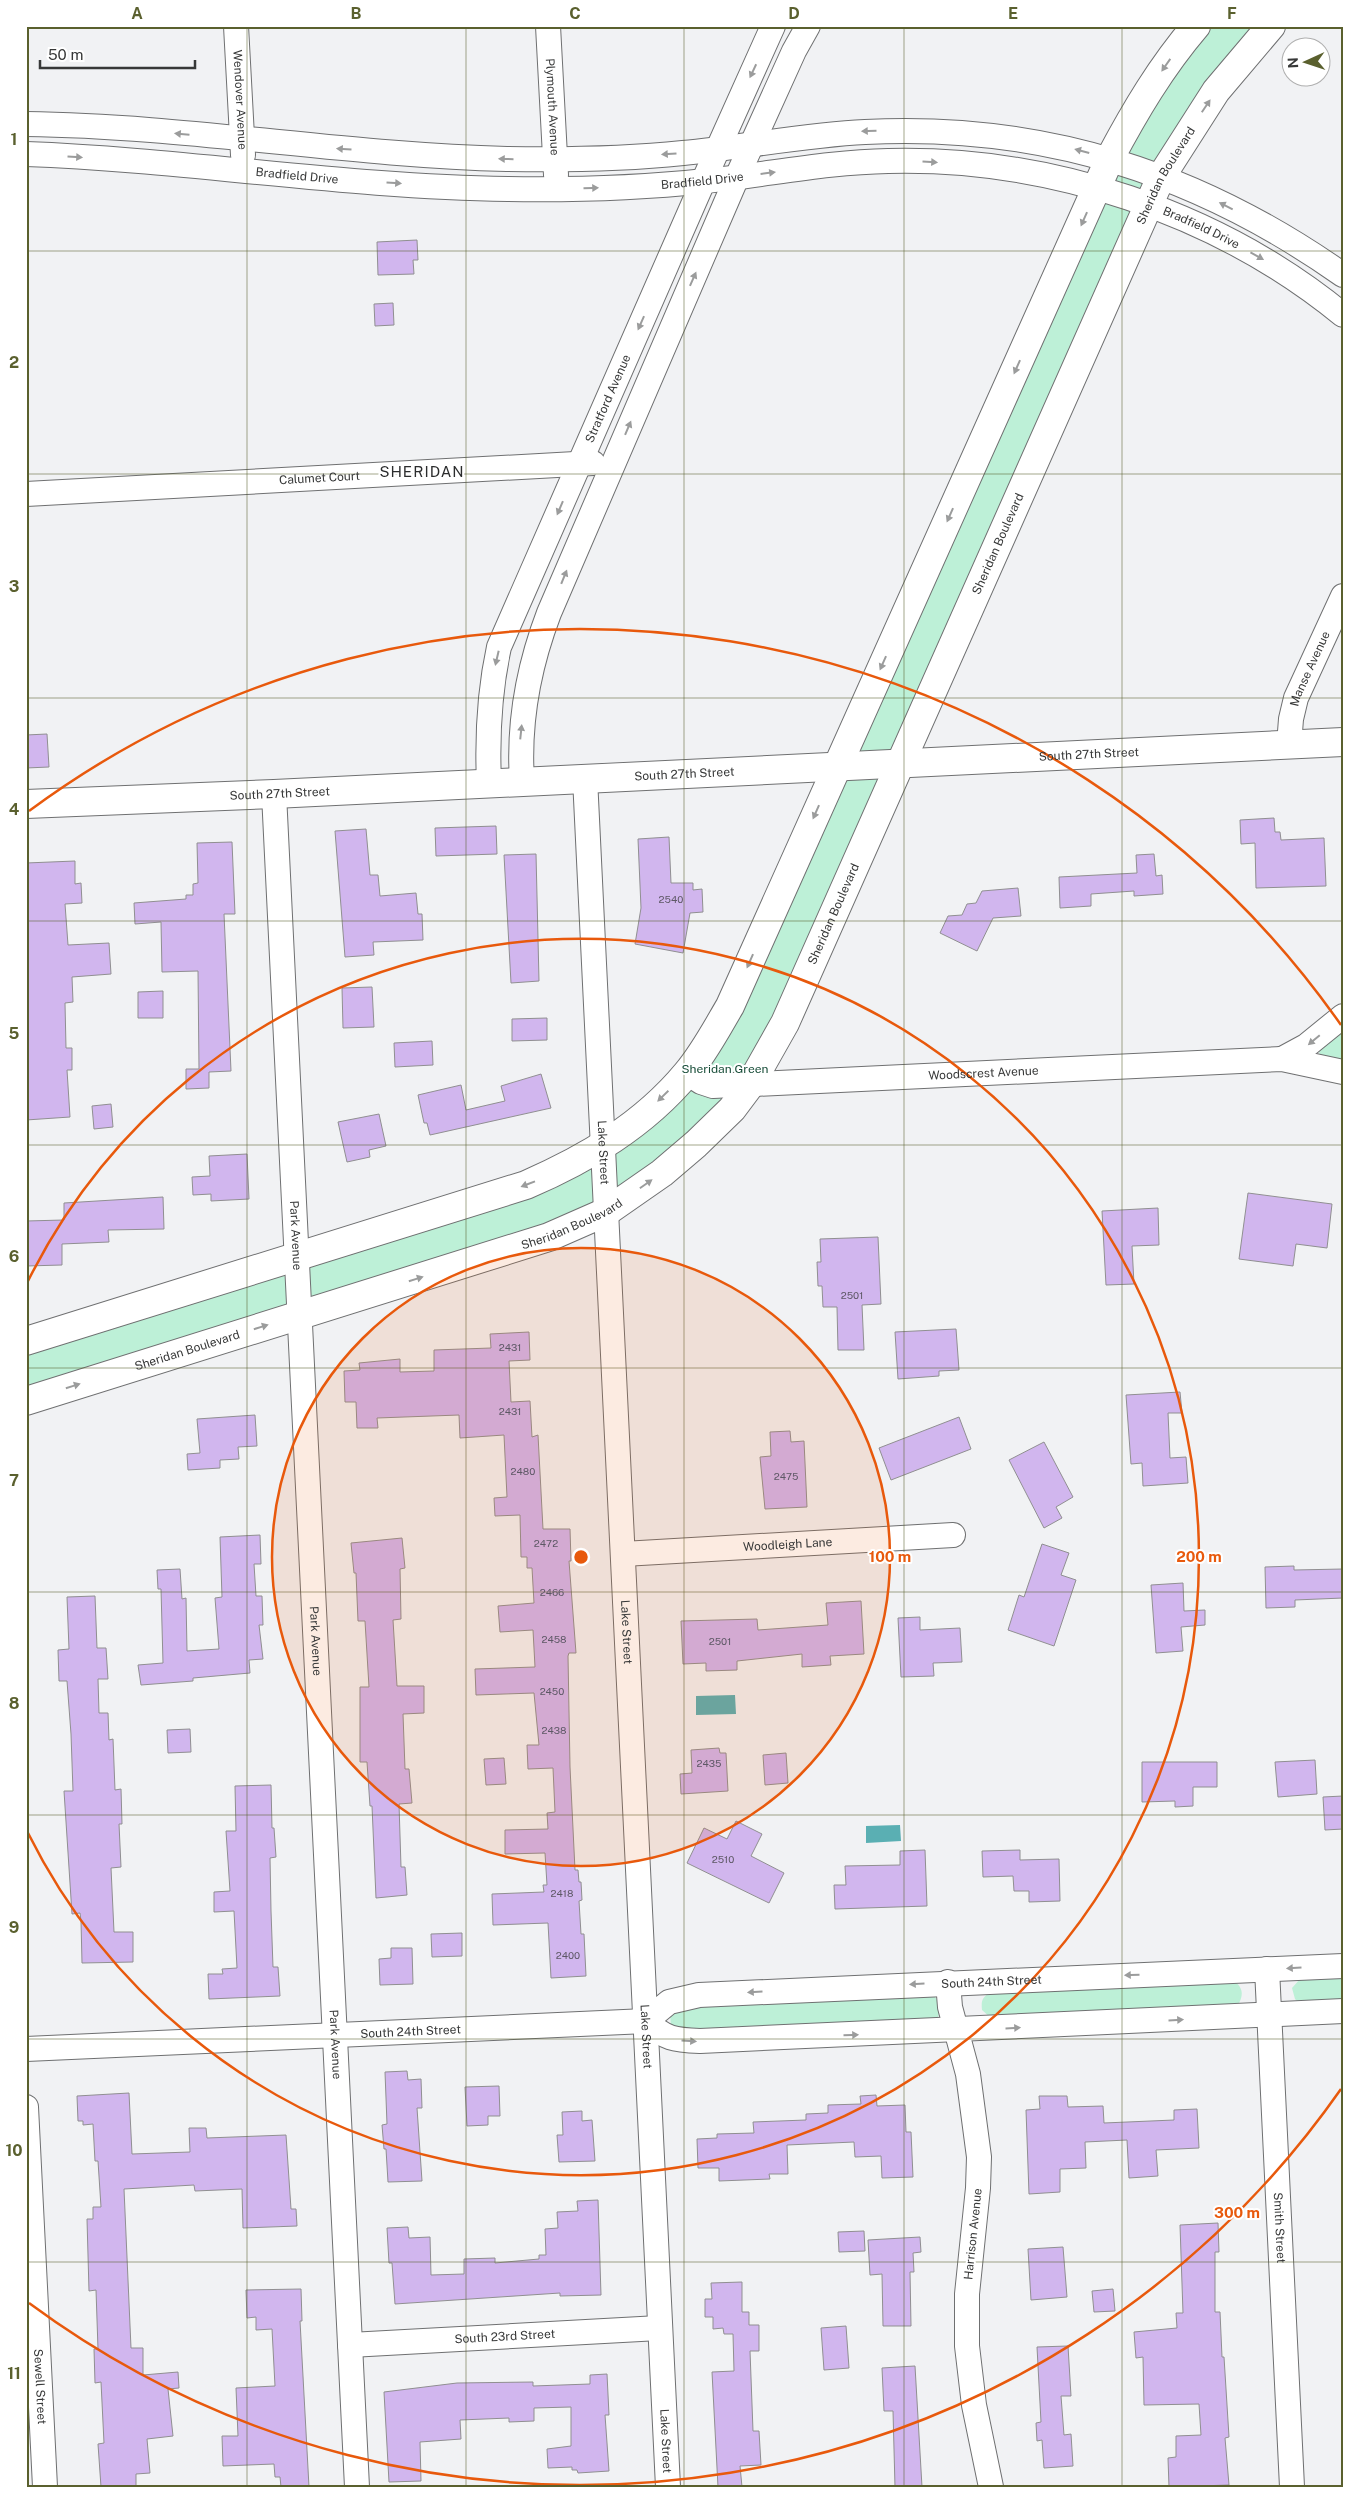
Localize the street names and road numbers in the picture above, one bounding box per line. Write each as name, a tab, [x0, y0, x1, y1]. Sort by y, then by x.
street label: Wendover Avenue	[230, 50, 250, 150]
street label: Plymouth Avenue	[543, 58, 562, 156]
street label: Sheridan Boulevard	[1134, 124, 1198, 227]
street label: Bradfield Drive	[255, 165, 339, 187]
street label: Bradfield Drive	[660, 169, 745, 192]
street label: Bradfield Drive	[1161, 204, 1242, 252]
street label: Stratford Avenue	[582, 352, 634, 445]
street label: Calumet Court	[279, 469, 361, 487]
street label: Sheridan Boulevard	[969, 491, 1027, 597]
street label: Manse Avenue	[1287, 629, 1333, 708]
street label: South 27th Street	[1038, 745, 1140, 764]
street label: South 27th Street	[634, 765, 735, 783]
street label: South 27th Street	[229, 784, 331, 803]
street label: Sheridan Boulevard	[805, 861, 862, 967]
street label: Woodscrest Avenue	[928, 1064, 1039, 1083]
street label: Lake Street	[595, 1120, 612, 1185]
street label: Sheridan Boulevard	[519, 1196, 625, 1252]
street label: Park Avenue	[287, 1200, 304, 1271]
street label: Sheridan Boulevard	[133, 1327, 242, 1373]
street label: Woodleigh Lane	[743, 1535, 833, 1554]
street label: Lake Street	[618, 1599, 635, 1665]
street label: Park Avenue	[307, 1606, 324, 1676]
street label: South 24th Street	[941, 1973, 1042, 1991]
street label: Lake Street	[638, 2004, 655, 2069]
street label: Park Avenue	[327, 2009, 344, 2080]
street label: South 24th Street	[360, 2022, 462, 2041]
street label: Harrison Avenue	[961, 2187, 985, 2281]
street label: Smith Street	[1271, 2192, 1288, 2264]
street label: South 23rd Street	[454, 2327, 556, 2346]
street label: Sewell Street	[31, 2348, 49, 2425]
street label: Lake Street	[657, 2408, 674, 2474]

